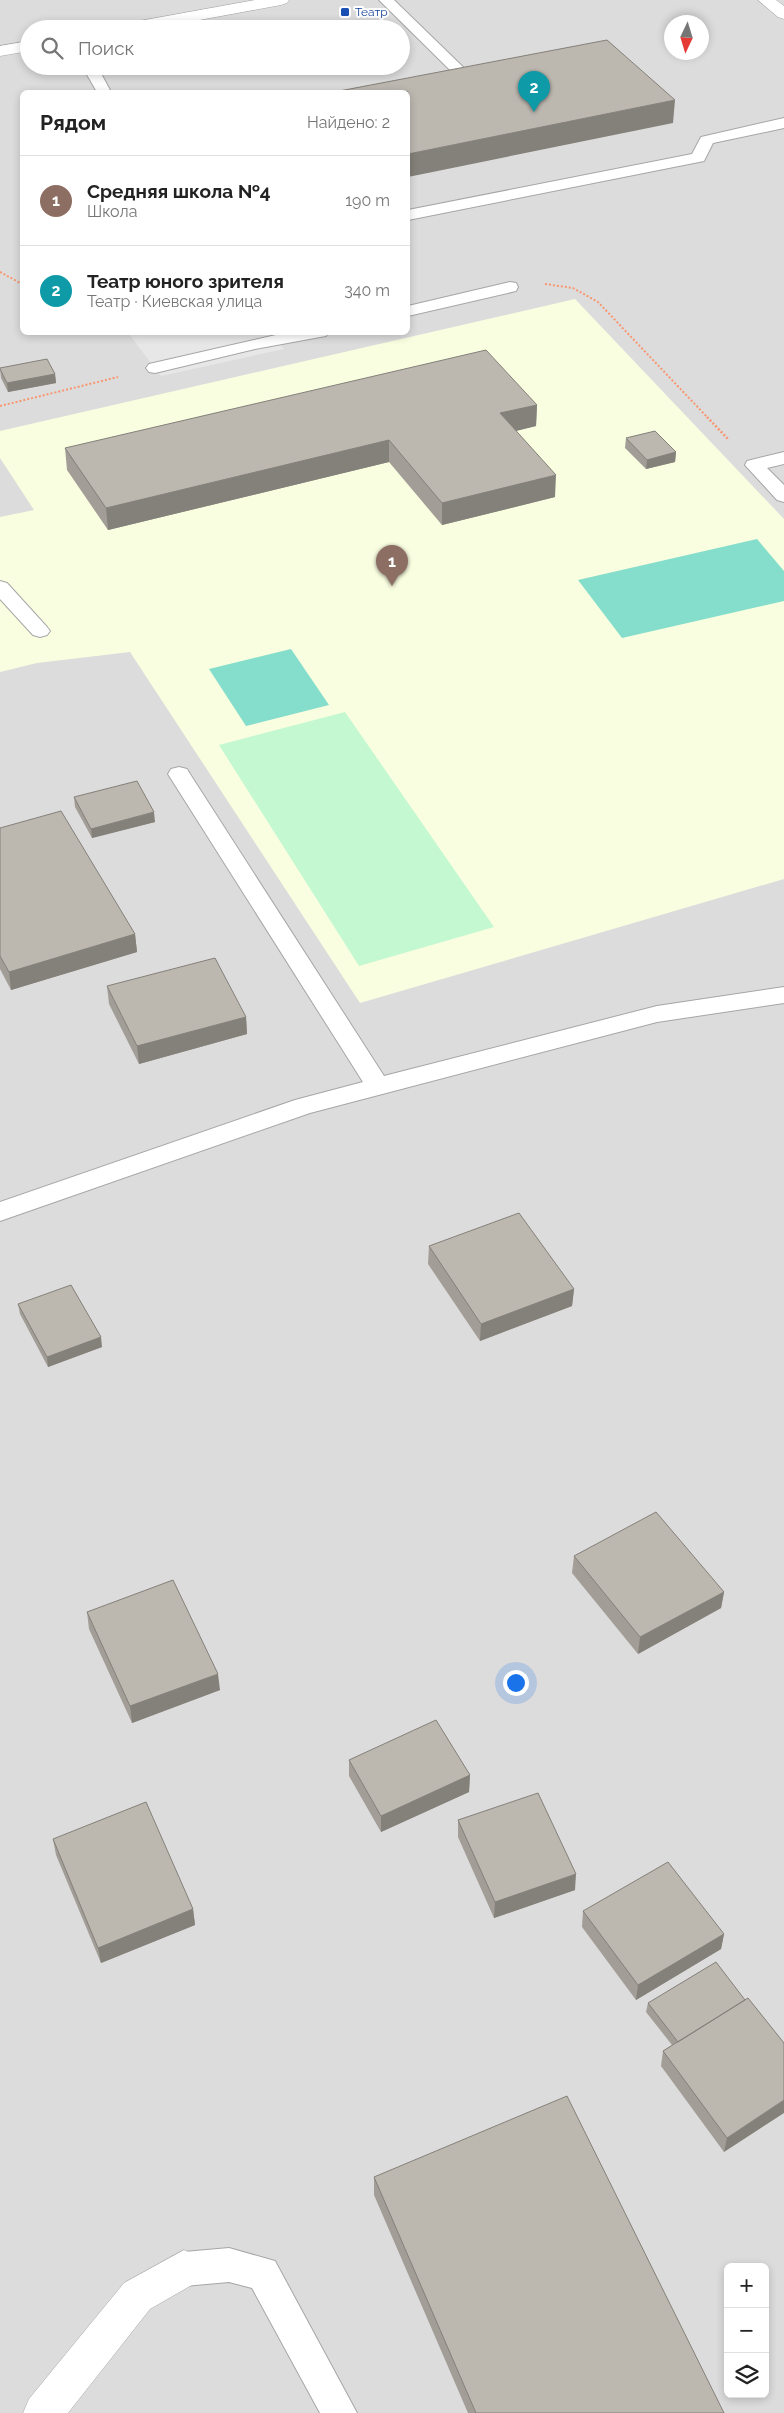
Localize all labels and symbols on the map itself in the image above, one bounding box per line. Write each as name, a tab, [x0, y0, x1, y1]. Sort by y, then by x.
place label: Театр	[355, 5, 388, 19]
marker: Театр	[339, 6, 351, 18]
north arrow	[664, 15, 709, 60]
pin: 2	[518, 71, 550, 112]
pin: 1	[376, 545, 408, 586]
your location	[503, 1670, 529, 1696]

